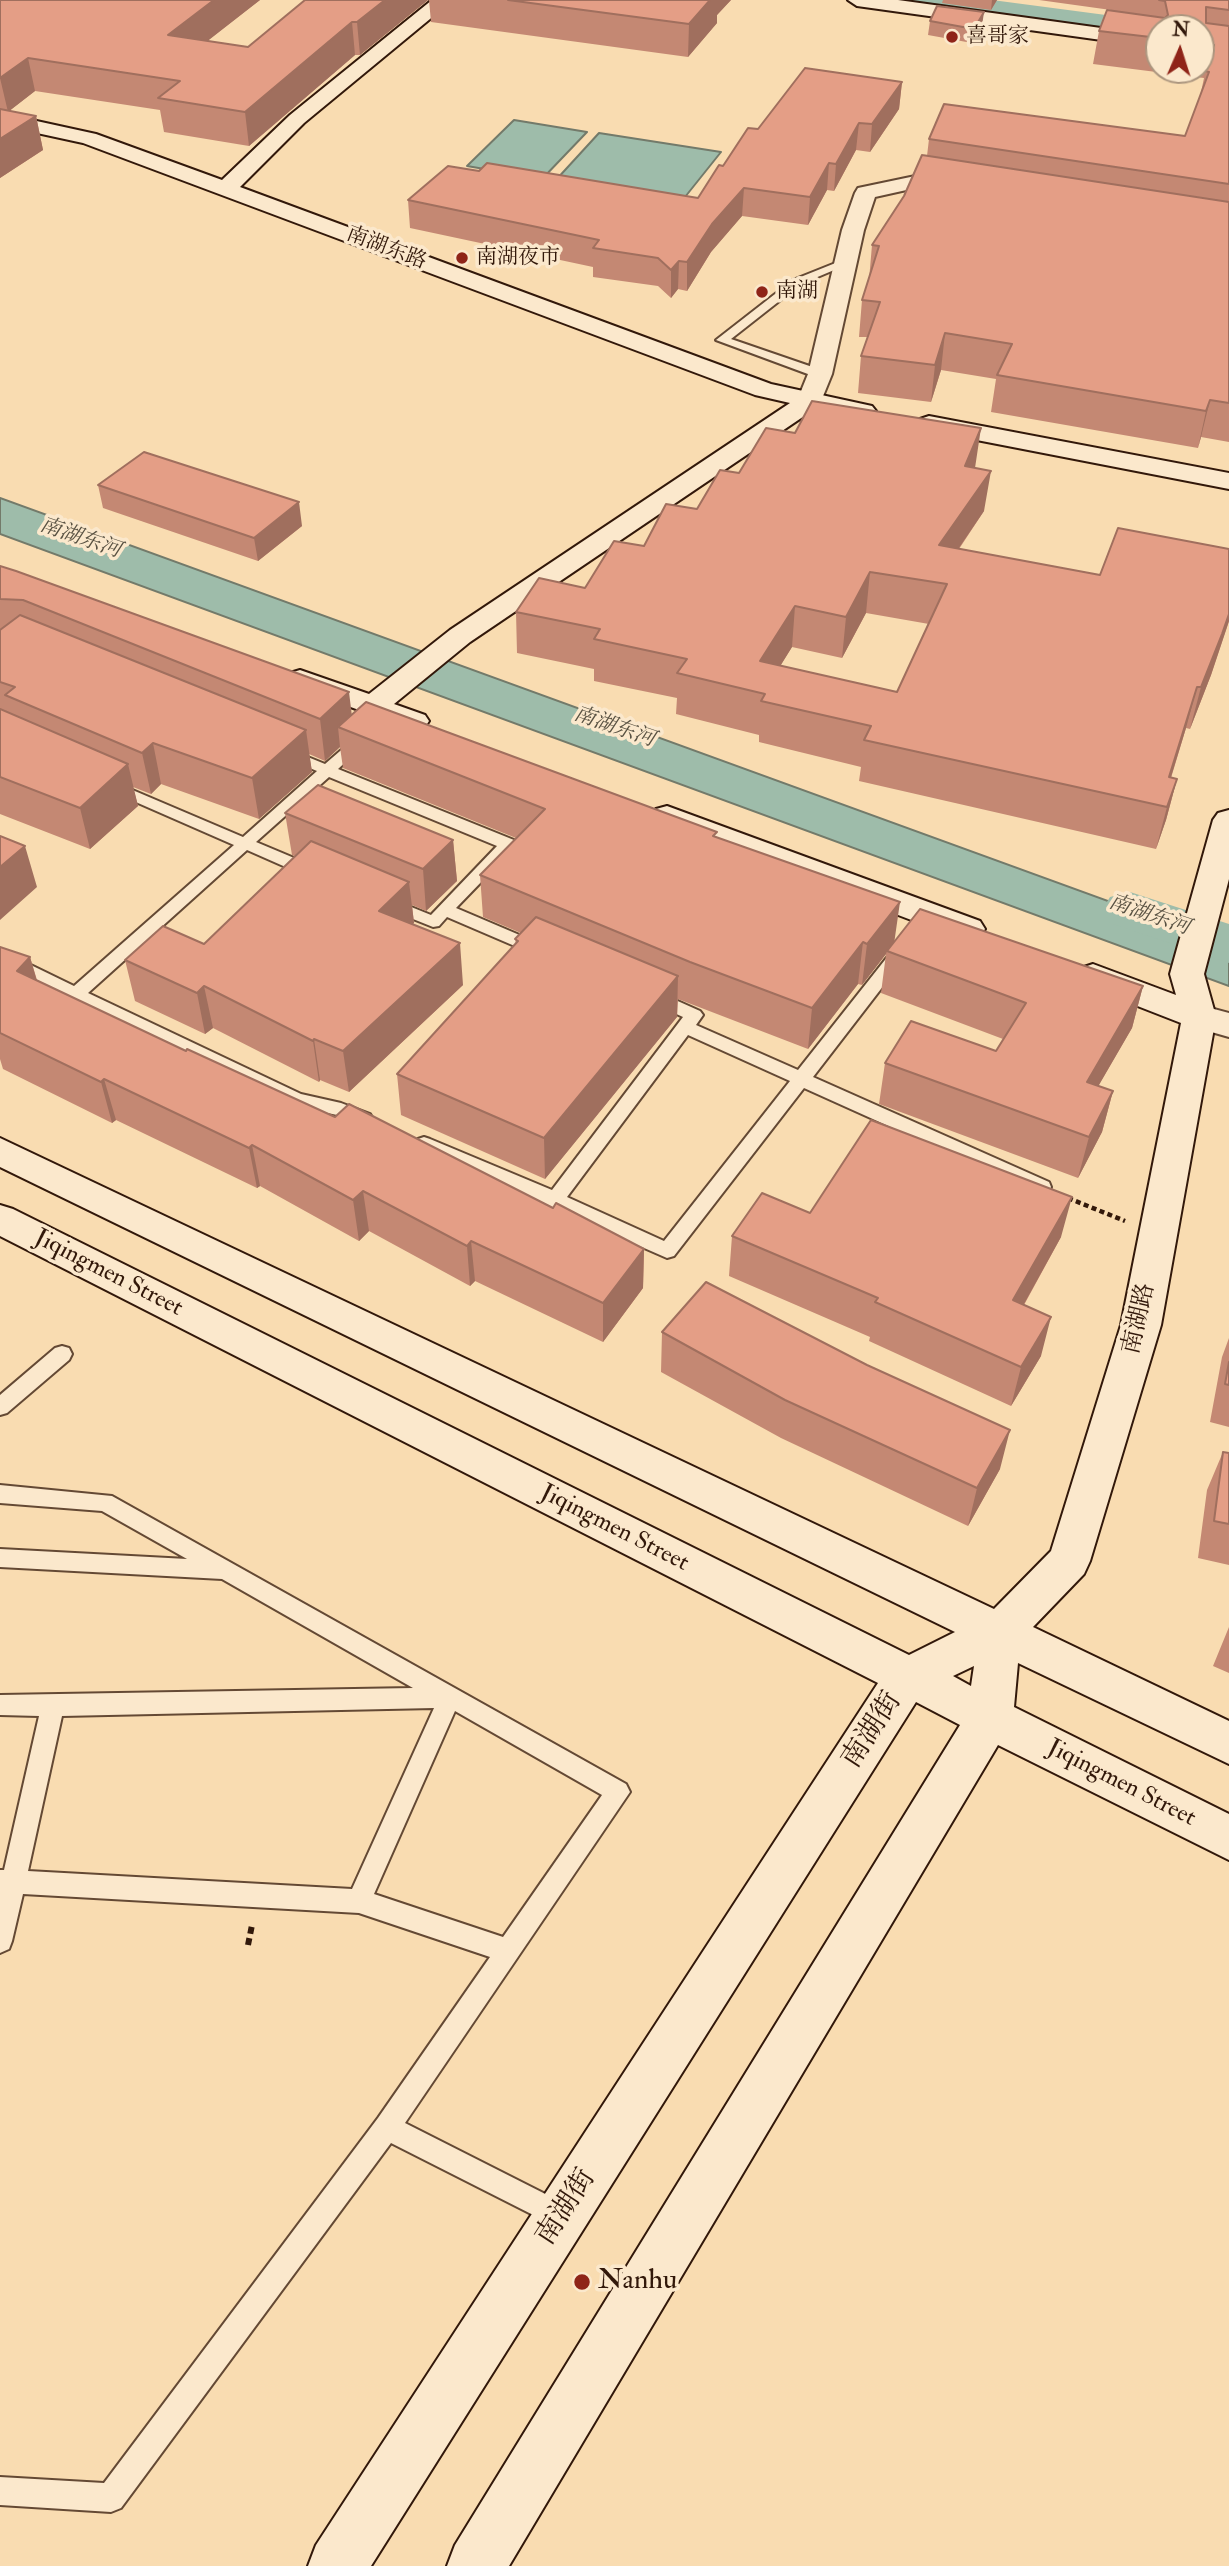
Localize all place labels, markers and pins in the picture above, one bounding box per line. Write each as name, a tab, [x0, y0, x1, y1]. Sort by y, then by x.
place label: 喜哥家	[966, 24, 1029, 50]
marker: 喜哥家	[944, 29, 960, 45]
place label: 南湖夜市	[476, 245, 560, 271]
marker: 南湖夜市	[454, 250, 470, 266]
place label: 南湖	[776, 279, 818, 305]
marker: 南湖	[754, 284, 770, 300]
place label: Nanhu	[598, 2265, 677, 2299]
marker: Nanhu	[572, 2272, 592, 2292]

